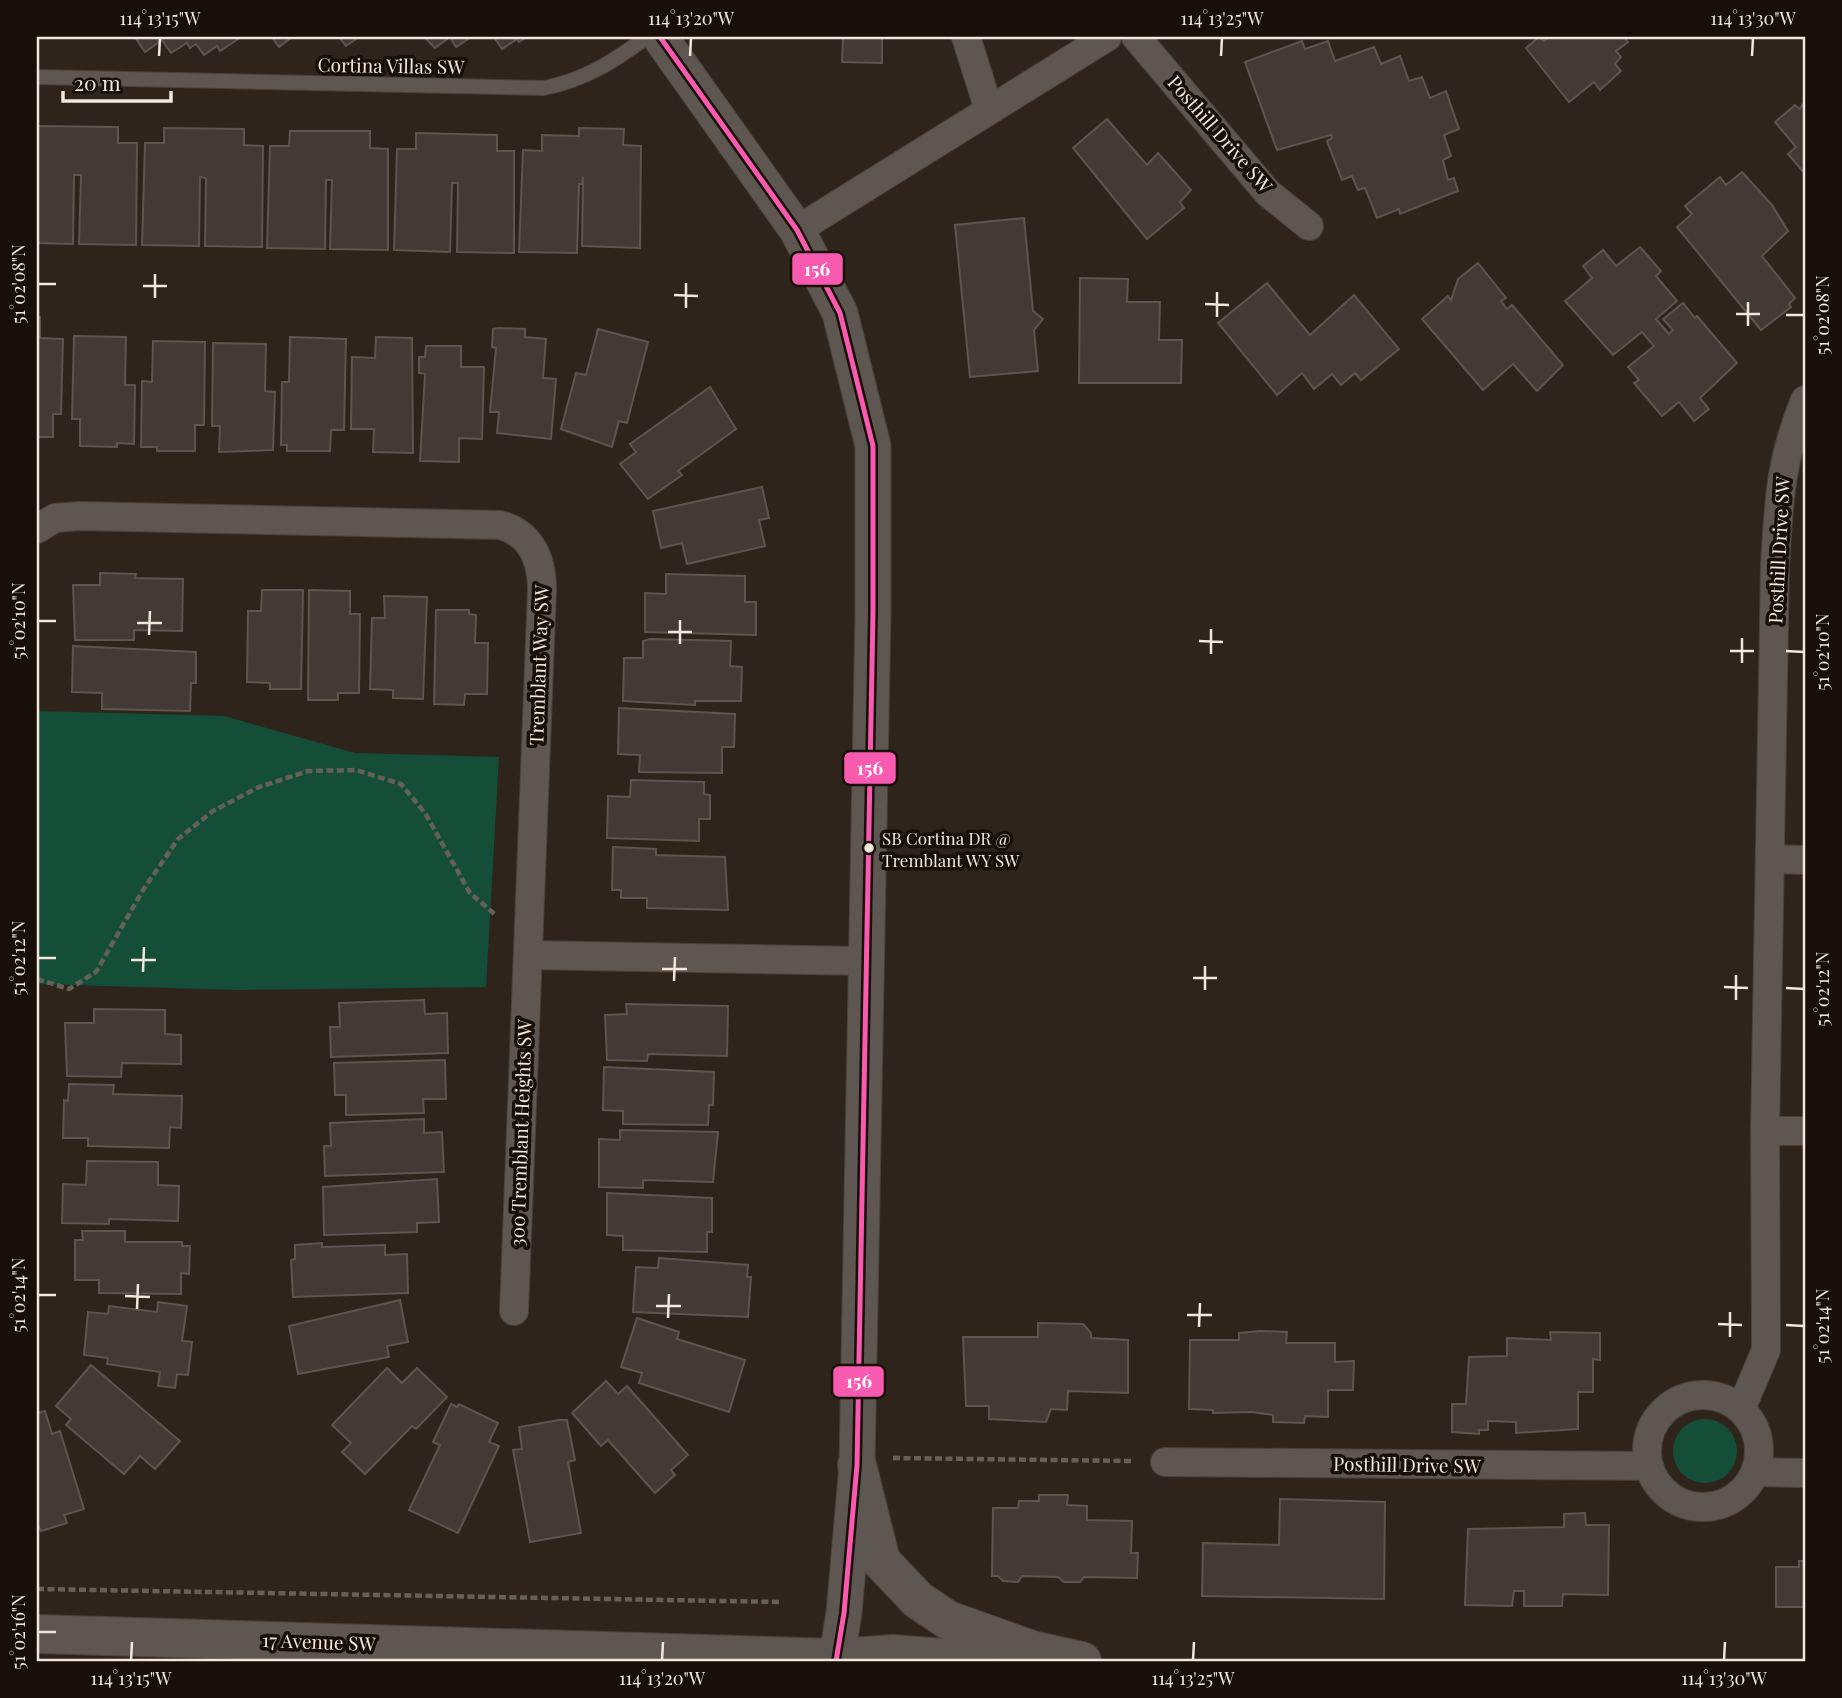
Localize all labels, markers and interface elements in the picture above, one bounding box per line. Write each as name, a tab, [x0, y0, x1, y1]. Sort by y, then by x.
text: 114°13'15"W	[120, 6, 201, 30]
text: 114°13'20"W	[648, 6, 735, 30]
text: 114°13'25"W	[1180, 6, 1264, 30]
text: 114°13'30"W	[1710, 6, 1797, 30]
street label: Cortina Villas SW	[317, 51, 465, 79]
scale bar	[63, 60, 172, 104]
text: 20 m	[74, 68, 121, 96]
street label: Posthill Drive SW	[1163, 69, 1279, 198]
text: 51°02'08"N	[6, 244, 30, 324]
line badge: 156	[791, 252, 844, 286]
text: 156	[804, 255, 831, 281]
text: 51°02'08"N	[1810, 275, 1834, 355]
street label: Posthill Drive SW	[1761, 475, 1795, 624]
text: 51°02'10"N	[6, 582, 30, 660]
street label: Tremblant Way SW	[522, 584, 554, 746]
text: 51°02'10"N	[1810, 613, 1834, 691]
line badge: 156	[843, 751, 897, 785]
text: 156	[857, 754, 884, 780]
place label: SB Cortina DR @ Tremblant WY SW	[882, 827, 1020, 871]
marker: SB Cortina DR @ Tremblant WY SW	[862, 841, 876, 855]
text: 51°02'12"N	[6, 920, 30, 996]
text: 51°02'12"N	[1810, 951, 1834, 1027]
street label: 300 Tremblant Heights SW	[503, 1018, 537, 1247]
text: 51°02'14"N	[6, 1257, 30, 1333]
text: 51°02'14"N	[1810, 1288, 1834, 1364]
line badge: 156	[832, 1365, 885, 1398]
text: 156	[846, 1367, 873, 1393]
street label: Posthill Drive SW	[1333, 1450, 1482, 1478]
text: 51°02'16"N	[6, 1594, 30, 1670]
street label: 17 Avenue SW	[262, 1626, 377, 1656]
text: 114°13'15"W	[91, 1666, 172, 1690]
text: 114°13'20"W	[619, 1666, 706, 1690]
text: 114°13'25"W	[1151, 1666, 1235, 1690]
text: 114°13'30"W	[1681, 1666, 1768, 1690]

